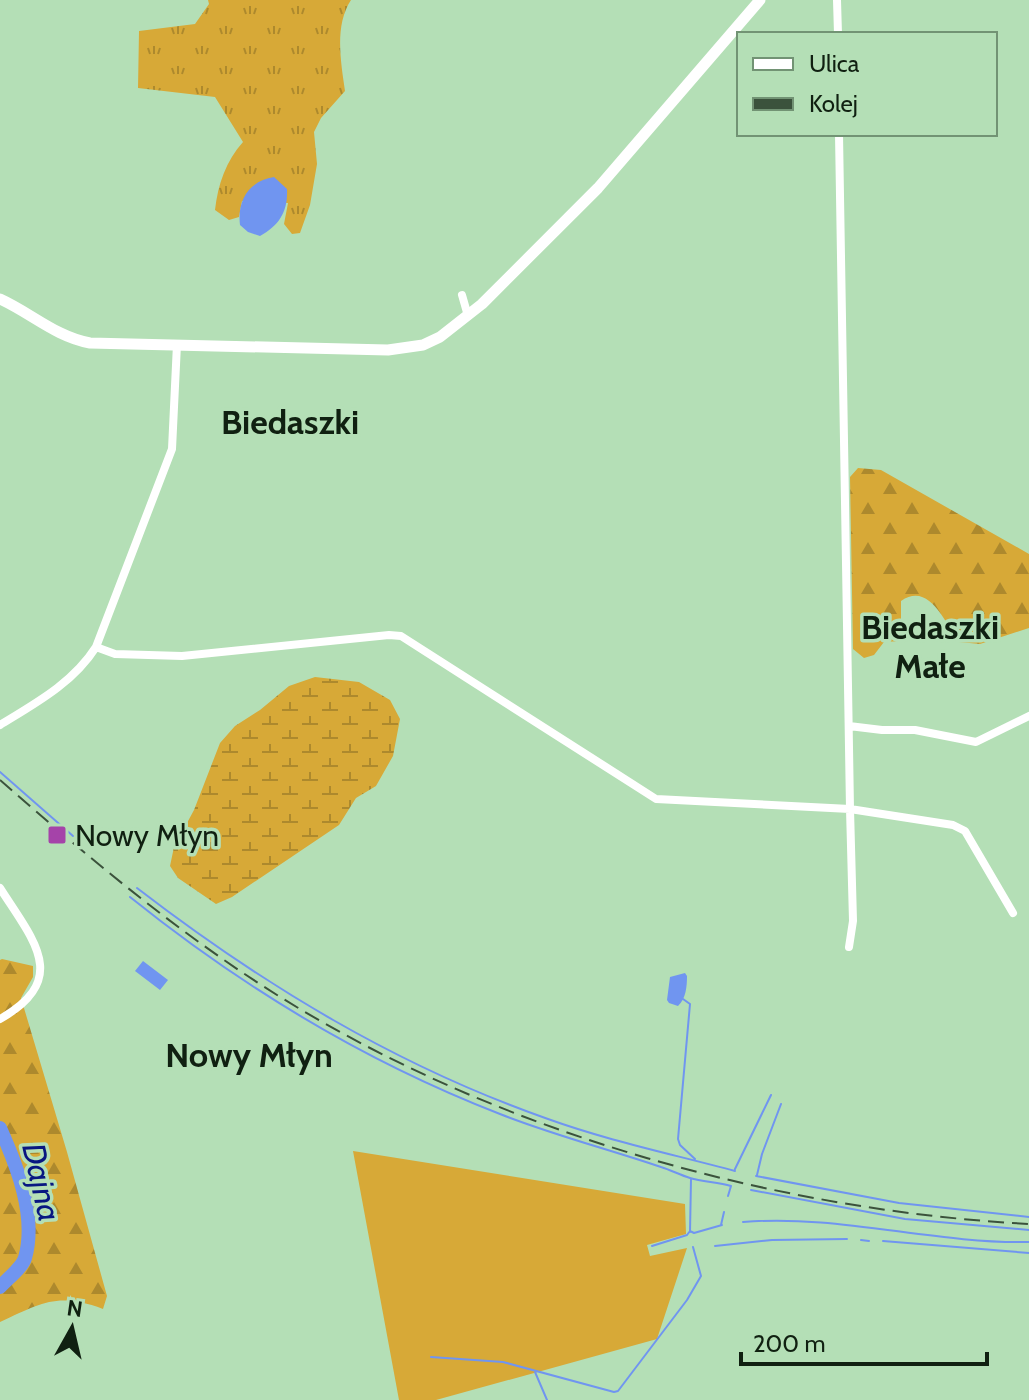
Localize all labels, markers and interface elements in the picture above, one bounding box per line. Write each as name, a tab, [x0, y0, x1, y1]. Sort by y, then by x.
legend	[737, 32, 997, 136]
text: Ulica	[809, 49, 860, 78]
text: Kolej	[809, 89, 858, 118]
district label: Biedaszki	[221, 401, 359, 443]
district label: Biedaszki Małe	[861, 606, 999, 687]
place label: Nowy Młyn	[75, 817, 219, 854]
marker: Nowy Młyn	[46, 824, 68, 846]
district label: Nowy Młyn	[165, 1034, 333, 1076]
water label: Dajna	[14, 1139, 70, 1225]
north arrow	[32, 1288, 112, 1368]
text: N	[65, 1294, 84, 1323]
scale bar	[741, 1316, 987, 1366]
text: 200 m	[753, 1329, 826, 1358]

